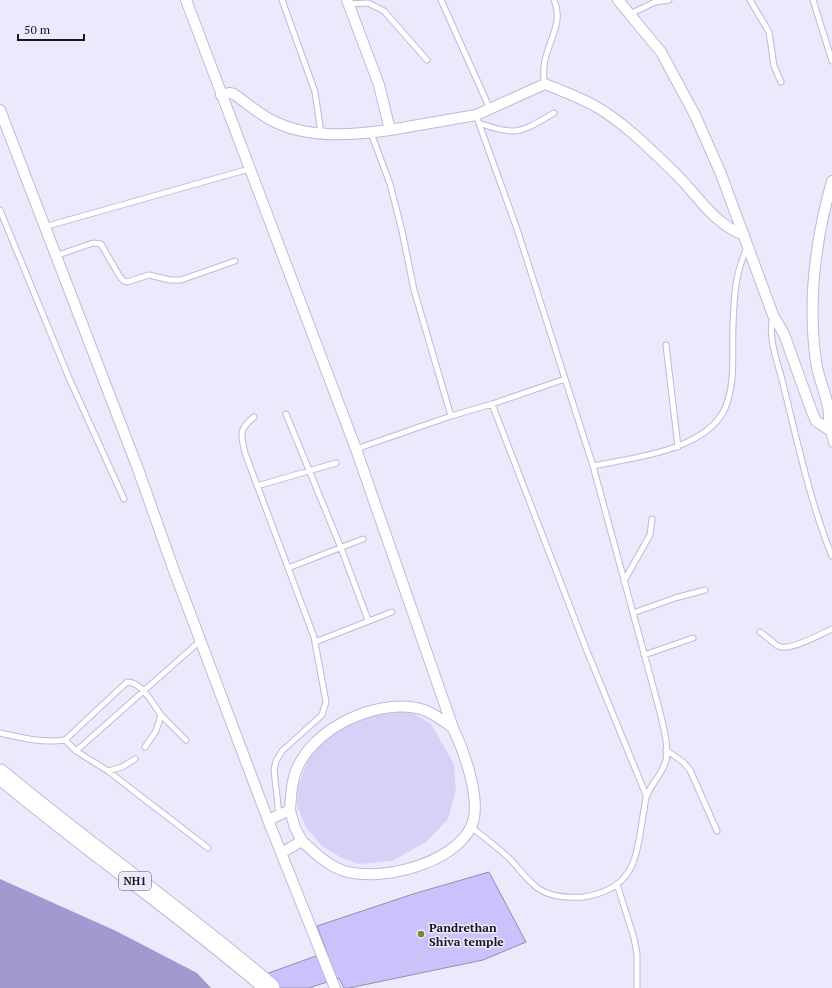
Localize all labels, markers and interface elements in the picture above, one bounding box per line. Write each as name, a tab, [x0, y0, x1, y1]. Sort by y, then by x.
scale bar	[18, 16, 84, 42]
text: 50 m	[24, 22, 51, 37]
road number: NH1	[119, 872, 151, 890]
place label: Pandrethan Shiva temple	[429, 920, 504, 949]
marker: Pandrethan Shiva temple	[416, 929, 426, 939]

